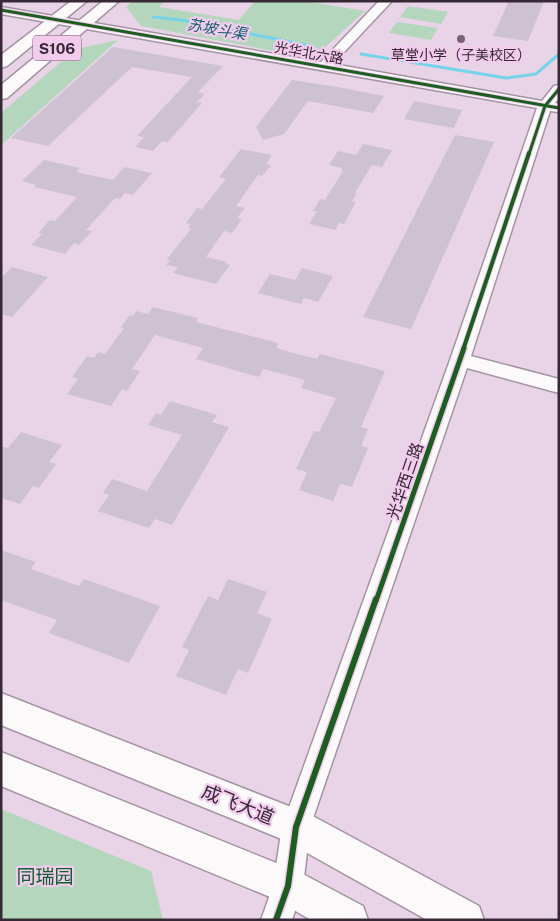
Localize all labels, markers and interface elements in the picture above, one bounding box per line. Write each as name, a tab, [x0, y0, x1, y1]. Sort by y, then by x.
water label: 苏坡斗渠	[186, 15, 250, 43]
marker: 草堂小学（子美校区）	[455, 33, 467, 45]
road number: S106	[33, 36, 81, 60]
street label: 光华北六路	[273, 39, 345, 67]
place label: 草堂小学（子美校区）	[391, 47, 531, 63]
street label: 光华西三路	[383, 440, 427, 522]
street label: 成飞大道	[199, 780, 277, 828]
park label: 同瑞园	[16, 865, 74, 887]

